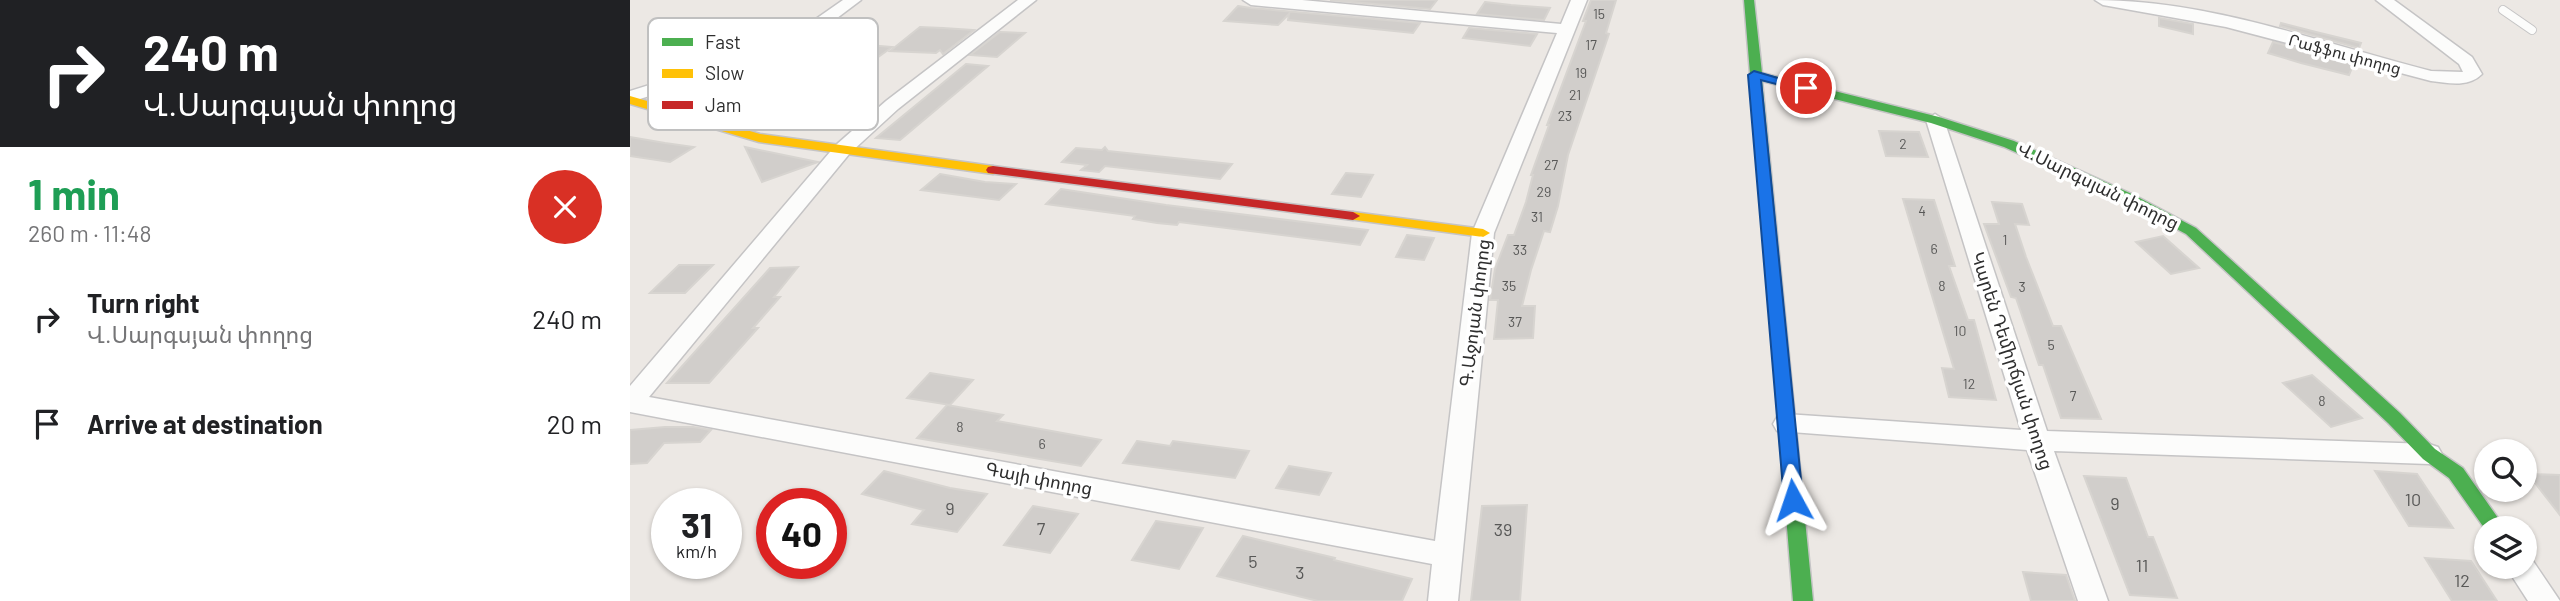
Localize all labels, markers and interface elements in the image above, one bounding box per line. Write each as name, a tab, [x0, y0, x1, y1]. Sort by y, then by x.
house number: 15	[1593, 5, 1605, 22]
legend	[648, 18, 878, 130]
text: 240 m	[143, 22, 279, 81]
icon: right	[28, 28, 119, 119]
street label: Րաֆֆու փողոց	[2287, 29, 2403, 79]
text: Fast	[705, 30, 741, 53]
house number: 17	[1585, 36, 1597, 53]
pin	[1776, 58, 1836, 118]
text: Slow	[705, 61, 744, 84]
house number: 19	[1575, 64, 1587, 81]
icon: arrive	[1787, 69, 1825, 107]
text: Վ.Սարգսյան փողոց	[143, 84, 457, 122]
house number: 21	[1569, 86, 1581, 103]
text: Jam	[705, 93, 741, 116]
house number: 23	[1558, 107, 1572, 124]
house number: 2	[1899, 135, 1907, 152]
street label: Վ.Սարգսյան փողոց	[2014, 136, 2183, 234]
house number: 27	[1544, 156, 1558, 173]
text: 1 min	[28, 168, 120, 218]
button: close	[528, 170, 602, 244]
house number: 29	[1537, 183, 1551, 200]
house number: 4	[1918, 202, 1926, 219]
house number: 31	[1531, 208, 1543, 225]
text: 260 m · 11:48	[28, 219, 151, 247]
house number: 1	[2003, 231, 2007, 248]
street label: Գ.Աջոյան փողոց	[1454, 238, 1494, 388]
house number: 6	[1930, 240, 1938, 257]
house number: 33	[1513, 241, 1527, 258]
street label: Կարեն Դեմիրճյան փողոց	[1967, 249, 2059, 472]
house number: 35	[1502, 277, 1516, 294]
house number: 8	[1938, 277, 1946, 294]
house number: 3	[2018, 278, 2026, 295]
text: Turn right	[87, 287, 200, 318]
icon: right	[28, 300, 66, 338]
text: 240 m	[532, 303, 602, 334]
house number: 37	[1508, 313, 1522, 330]
text: Վ.Սարգսյան փողոց	[87, 320, 313, 348]
house number: 10	[1954, 322, 1966, 339]
house number: 5	[2047, 336, 2055, 353]
house number: 12	[1963, 375, 1975, 392]
house number: 7	[2070, 387, 2077, 404]
house number: 8	[2318, 392, 2326, 409]
icon: arrive	[28, 405, 66, 443]
text: Arrive at destination	[87, 408, 323, 439]
text: 20 m	[547, 408, 602, 439]
house number: 8	[956, 418, 964, 435]
house number: 6	[1038, 435, 1046, 452]
map controls	[2474, 439, 2537, 579]
button: search	[2474, 439, 2537, 502]
street label: Գայի փողոց	[984, 457, 1095, 499]
position arrow	[1756, 463, 1830, 537]
speed limit sign: 40	[756, 488, 847, 579]
house number: 10	[2405, 488, 2421, 510]
house number: 9	[2110, 492, 2120, 514]
house number: 9	[945, 497, 955, 519]
text: 31	[681, 503, 712, 545]
button: layers	[2474, 516, 2537, 579]
house number: 7	[1037, 517, 1046, 539]
house number: 39	[1494, 518, 1512, 540]
text: km/h	[676, 540, 717, 562]
house number: 5	[1248, 550, 1258, 572]
house number: 11	[2136, 554, 2148, 576]
house number: 3	[1295, 561, 1305, 583]
house number: 12	[2454, 569, 2470, 591]

